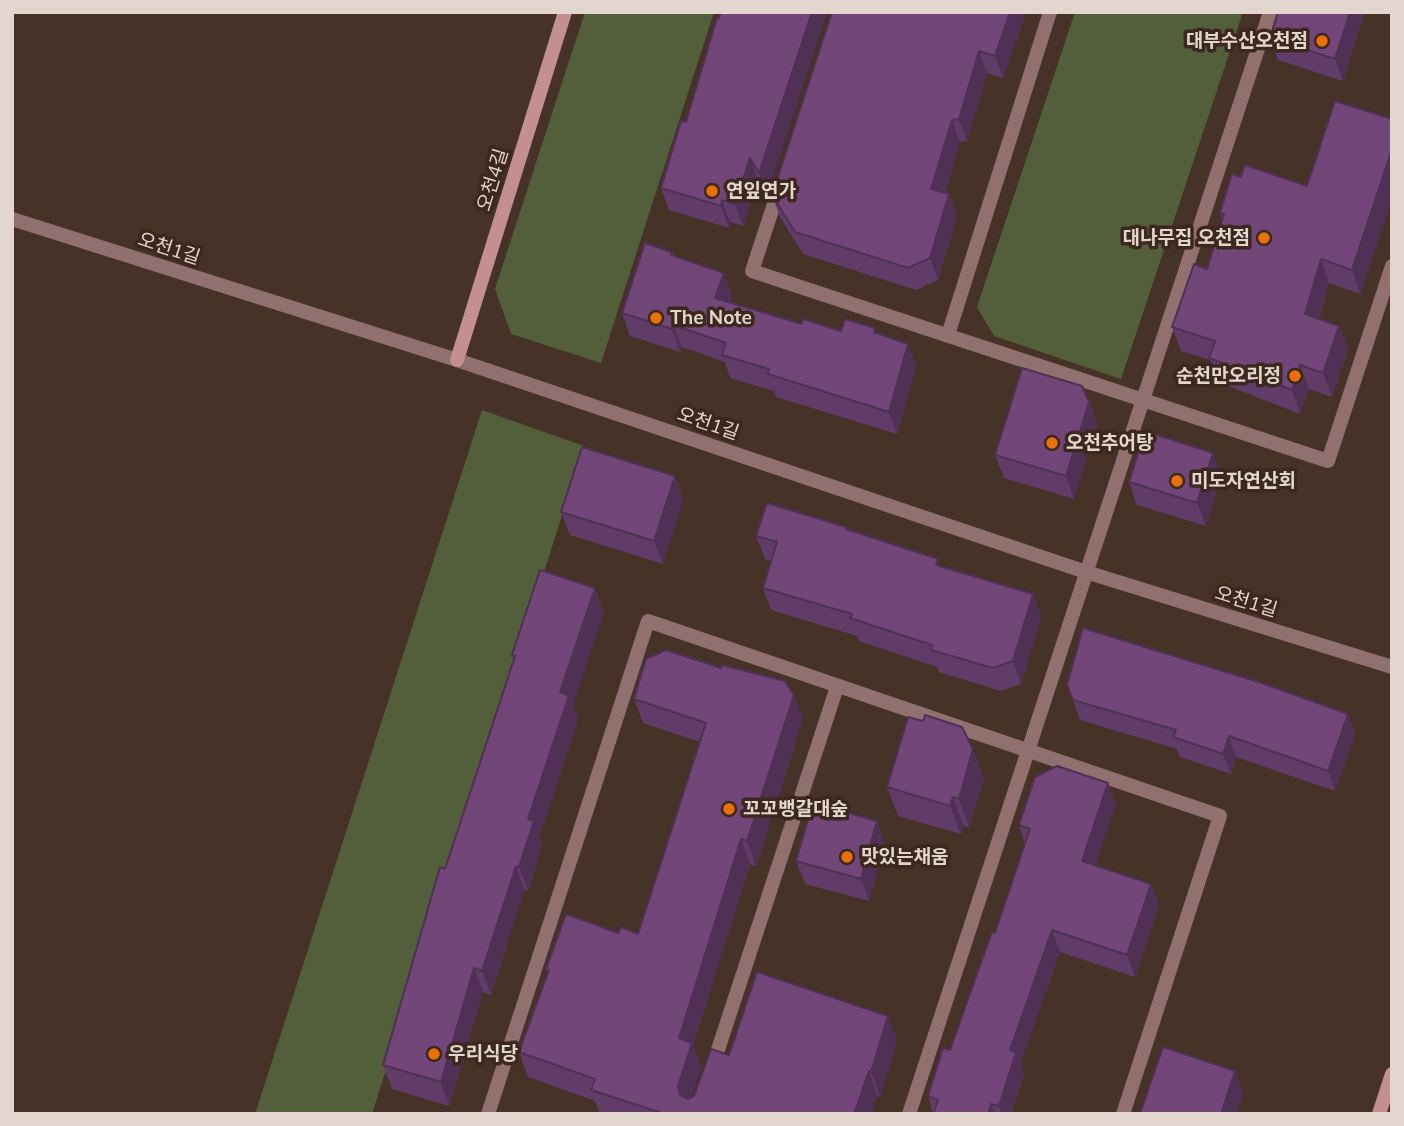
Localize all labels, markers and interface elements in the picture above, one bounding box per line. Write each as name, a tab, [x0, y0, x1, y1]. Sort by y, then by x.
place label: 대부수산오천점	[1186, 30, 1308, 52]
marker: 대부수산오천점	[1314, 33, 1330, 49]
street label: 오천4길	[473, 146, 513, 214]
place label: 연잎연가	[726, 180, 796, 202]
marker: 연잎연가	[704, 183, 720, 199]
place label: 대나무집 오천점	[1122, 227, 1250, 249]
street label: 오천1길	[135, 228, 203, 270]
marker: 대나무집 오천점	[1256, 230, 1272, 246]
place label: The Note	[670, 307, 752, 329]
marker: The Note	[648, 310, 664, 326]
place label: 순천만오리정	[1176, 365, 1281, 387]
marker: 순천만오리정	[1287, 368, 1303, 384]
street label: 오천1길	[674, 403, 742, 445]
place label: 오천추어탕	[1066, 432, 1153, 454]
marker: 오천추어탕	[1044, 435, 1060, 451]
place label: 미도자연산회	[1191, 470, 1296, 492]
marker: 미도자연산회	[1169, 473, 1185, 489]
street label: 오천1길	[1212, 582, 1280, 622]
place label: 꼬꼬뱅갈대숲	[743, 798, 848, 820]
marker: 꼬꼬뱅갈대숲	[721, 801, 737, 817]
place label: 맛있는채움	[861, 846, 948, 868]
marker: 맛있는채움	[839, 849, 855, 865]
place label: 우리식당	[448, 1043, 518, 1065]
marker: 우리식당	[426, 1046, 442, 1062]

